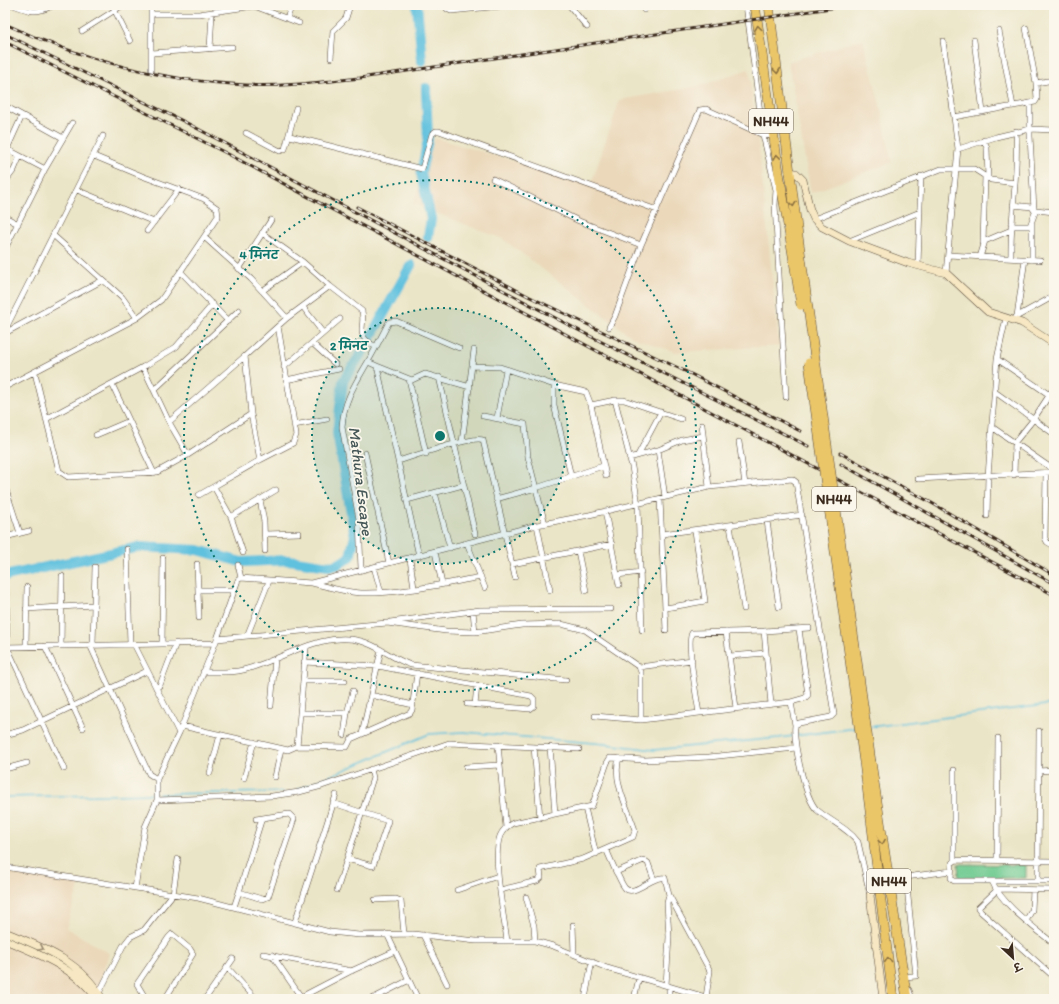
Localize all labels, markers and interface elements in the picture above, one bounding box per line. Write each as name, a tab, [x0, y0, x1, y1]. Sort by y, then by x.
one-way arrow	[755, 25, 763, 31]
one-way arrow	[772, 68, 781, 75]
road number: NH44	[749, 109, 793, 133]
one-way arrow	[773, 154, 782, 160]
one-way arrow	[788, 201, 797, 207]
text: 4 मिनट	[239, 246, 280, 262]
text: 2 मिनट	[330, 337, 369, 353]
water label: Mathura Escape	[345, 425, 377, 538]
centre of rings	[433, 429, 447, 443]
road number: NH44	[812, 487, 856, 511]
one-way arrow	[877, 839, 886, 846]
road number: NH44	[867, 869, 911, 893]
north arrow	[993, 938, 1033, 978]
one-way arrow	[36, 943, 44, 951]
one-way arrow	[884, 957, 893, 963]
text: उ	[1010, 959, 1024, 975]

